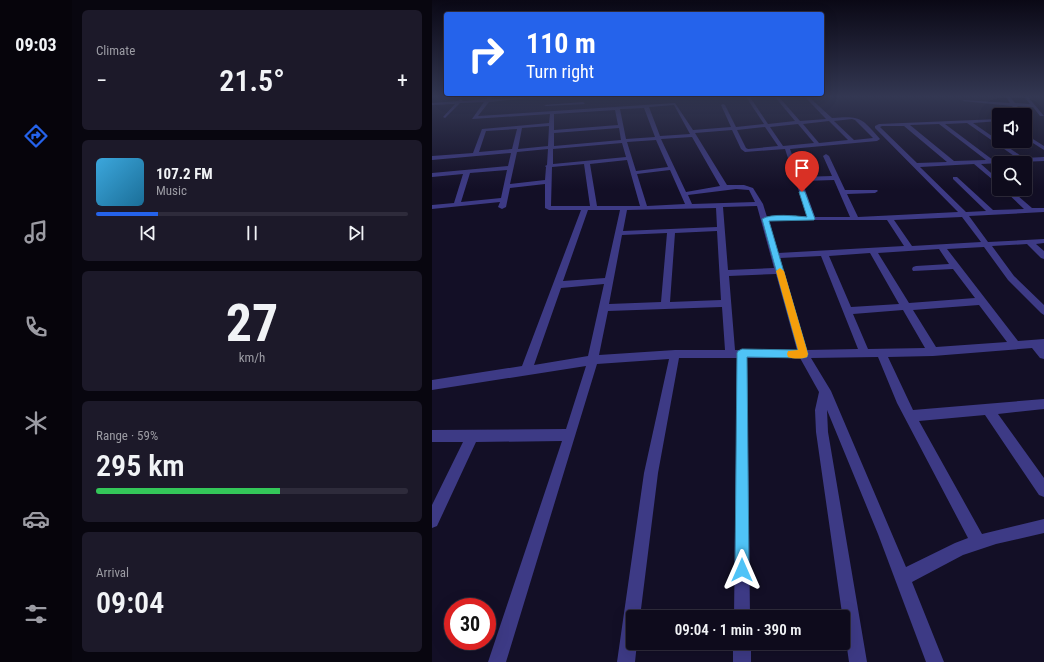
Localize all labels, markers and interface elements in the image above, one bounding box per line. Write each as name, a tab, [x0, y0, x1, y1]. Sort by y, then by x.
text: 110 m	[526, 27, 596, 60]
icon: right	[460, 28, 512, 80]
text: 09:03	[15, 34, 57, 55]
text: Climate	[96, 43, 135, 58]
text: Turn right	[526, 61, 594, 82]
text: 21.5°	[219, 63, 285, 98]
text: −	[96, 68, 107, 93]
text: +	[397, 68, 408, 93]
map controls	[992, 108, 1032, 196]
button: sound	[992, 108, 1032, 148]
icon: directions	[22, 122, 50, 150]
pin	[785, 151, 819, 192]
button: search	[992, 156, 1032, 196]
icon: arrive	[791, 157, 813, 179]
text: 107.2 FM	[156, 165, 213, 183]
text: Music	[156, 183, 187, 198]
icon: music	[22, 218, 50, 246]
icon: previous	[137, 222, 159, 244]
icon: pause	[241, 222, 263, 244]
icon: next	[345, 222, 367, 244]
text: 27	[226, 293, 278, 354]
icon: phone	[22, 313, 50, 341]
text: km/h	[239, 350, 265, 365]
icon: climate	[22, 409, 50, 437]
text: Range · 59%	[96, 428, 158, 443]
text: 295 km	[96, 448, 185, 483]
icon: car	[22, 505, 50, 533]
position arrow	[721, 549, 763, 591]
text: Arrival	[96, 565, 129, 580]
text: 09:04	[96, 585, 164, 620]
speed limit sign: 30	[444, 598, 496, 650]
icon: filters	[22, 600, 50, 628]
text: 09:04 · 1 min · 390 m	[675, 621, 801, 639]

